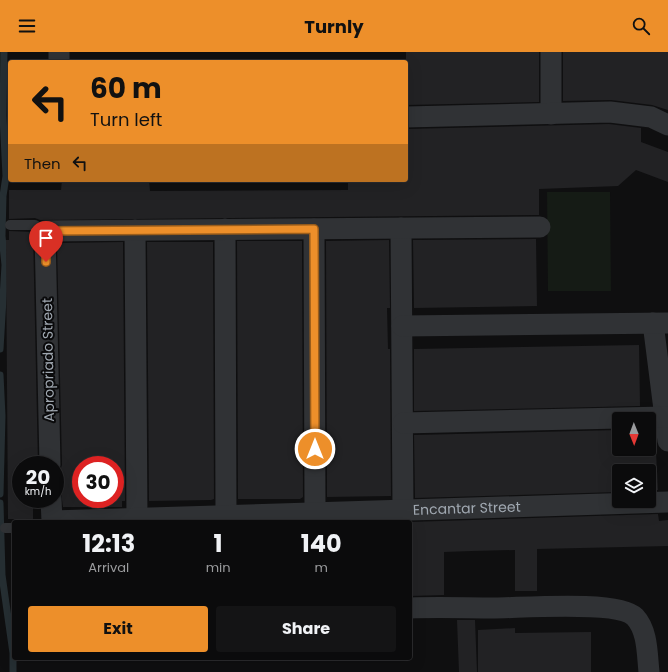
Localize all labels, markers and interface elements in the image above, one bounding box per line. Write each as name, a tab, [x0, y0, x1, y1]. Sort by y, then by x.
text: Turnly	[304, 14, 364, 39]
icon: menu	[16, 15, 38, 37]
icon: search	[630, 15, 652, 37]
text: 60 m	[90, 69, 162, 108]
icon: left	[24, 76, 76, 128]
text: Turn left	[90, 107, 162, 132]
icon: left	[69, 152, 91, 174]
text: Then	[24, 153, 61, 174]
pin	[29, 221, 63, 262]
icon: arrive	[35, 227, 57, 249]
street label: Apropriado Street	[37, 298, 59, 422]
north arrow	[612, 412, 656, 456]
map controls	[612, 412, 656, 508]
position arrow	[294, 428, 336, 470]
speed limit sign: 30	[72, 456, 124, 508]
text: 20	[26, 463, 50, 491]
button: layers	[612, 464, 656, 508]
text: km/h	[25, 484, 51, 499]
street label: Encantar Street	[413, 497, 521, 520]
text: 12:13	[82, 527, 135, 560]
text: 1	[214, 527, 223, 560]
text: 140	[301, 527, 342, 560]
text: Arrival	[88, 558, 129, 577]
text: min	[206, 558, 231, 577]
text: m	[315, 558, 328, 577]
button: Exit	[28, 606, 208, 652]
button: Share	[216, 606, 396, 652]

